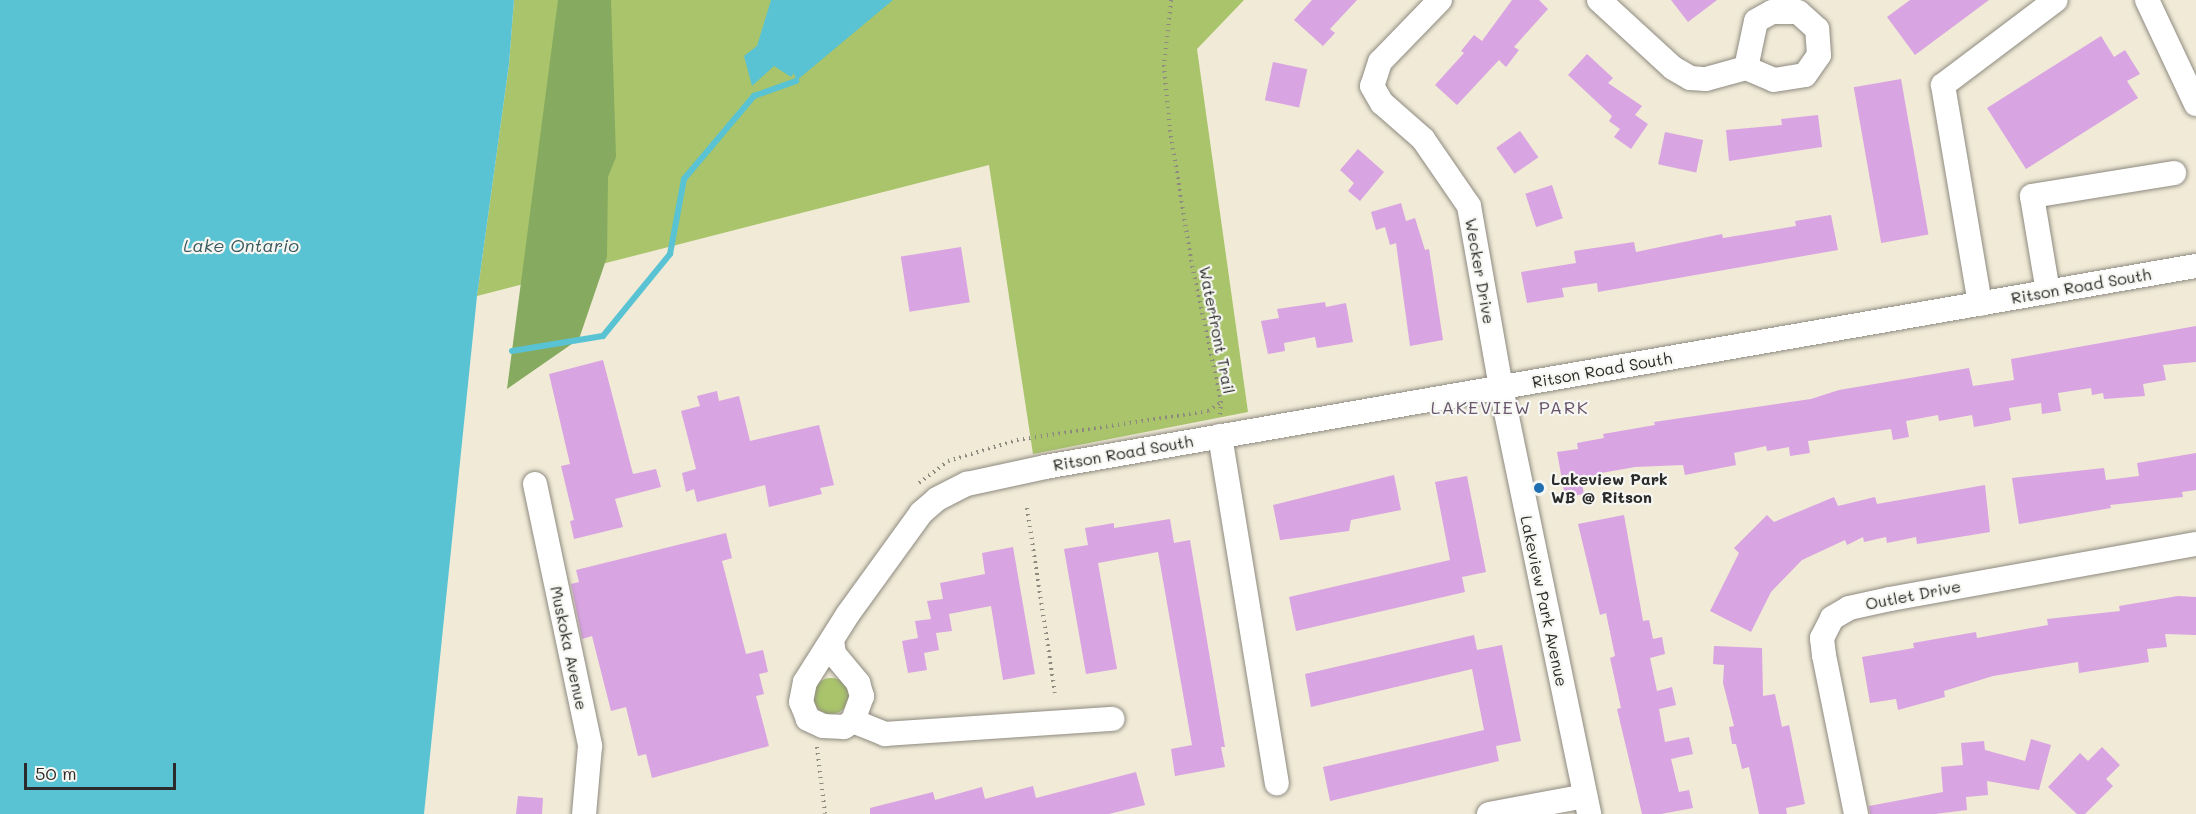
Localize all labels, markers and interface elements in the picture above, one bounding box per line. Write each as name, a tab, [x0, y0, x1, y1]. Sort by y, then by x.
street label: Wecker Drive	[1461, 217, 1499, 325]
water label: Lake Ontario	[183, 234, 299, 256]
street label: Ritson Road South	[2010, 264, 2152, 308]
street label: Waterfront Trail	[1195, 265, 1239, 395]
street label: Ritson Road South	[1531, 348, 1673, 392]
district label: LAKEVIEW PARK	[1431, 396, 1589, 418]
street label: Ritson Road South	[1052, 431, 1194, 475]
place label: Lakeview Park WB @ Ritson	[1551, 469, 1668, 507]
marker: Lakeview Park WB @ Ritson	[1532, 481, 1546, 495]
street label: Lakeview Park Avenue	[1516, 514, 1572, 688]
street label: Outlet Drive	[1864, 576, 1962, 614]
street label: Muskoka Avenue	[546, 584, 592, 712]
scale bar	[27, 751, 178, 789]
text: 50 m	[35, 761, 77, 785]

